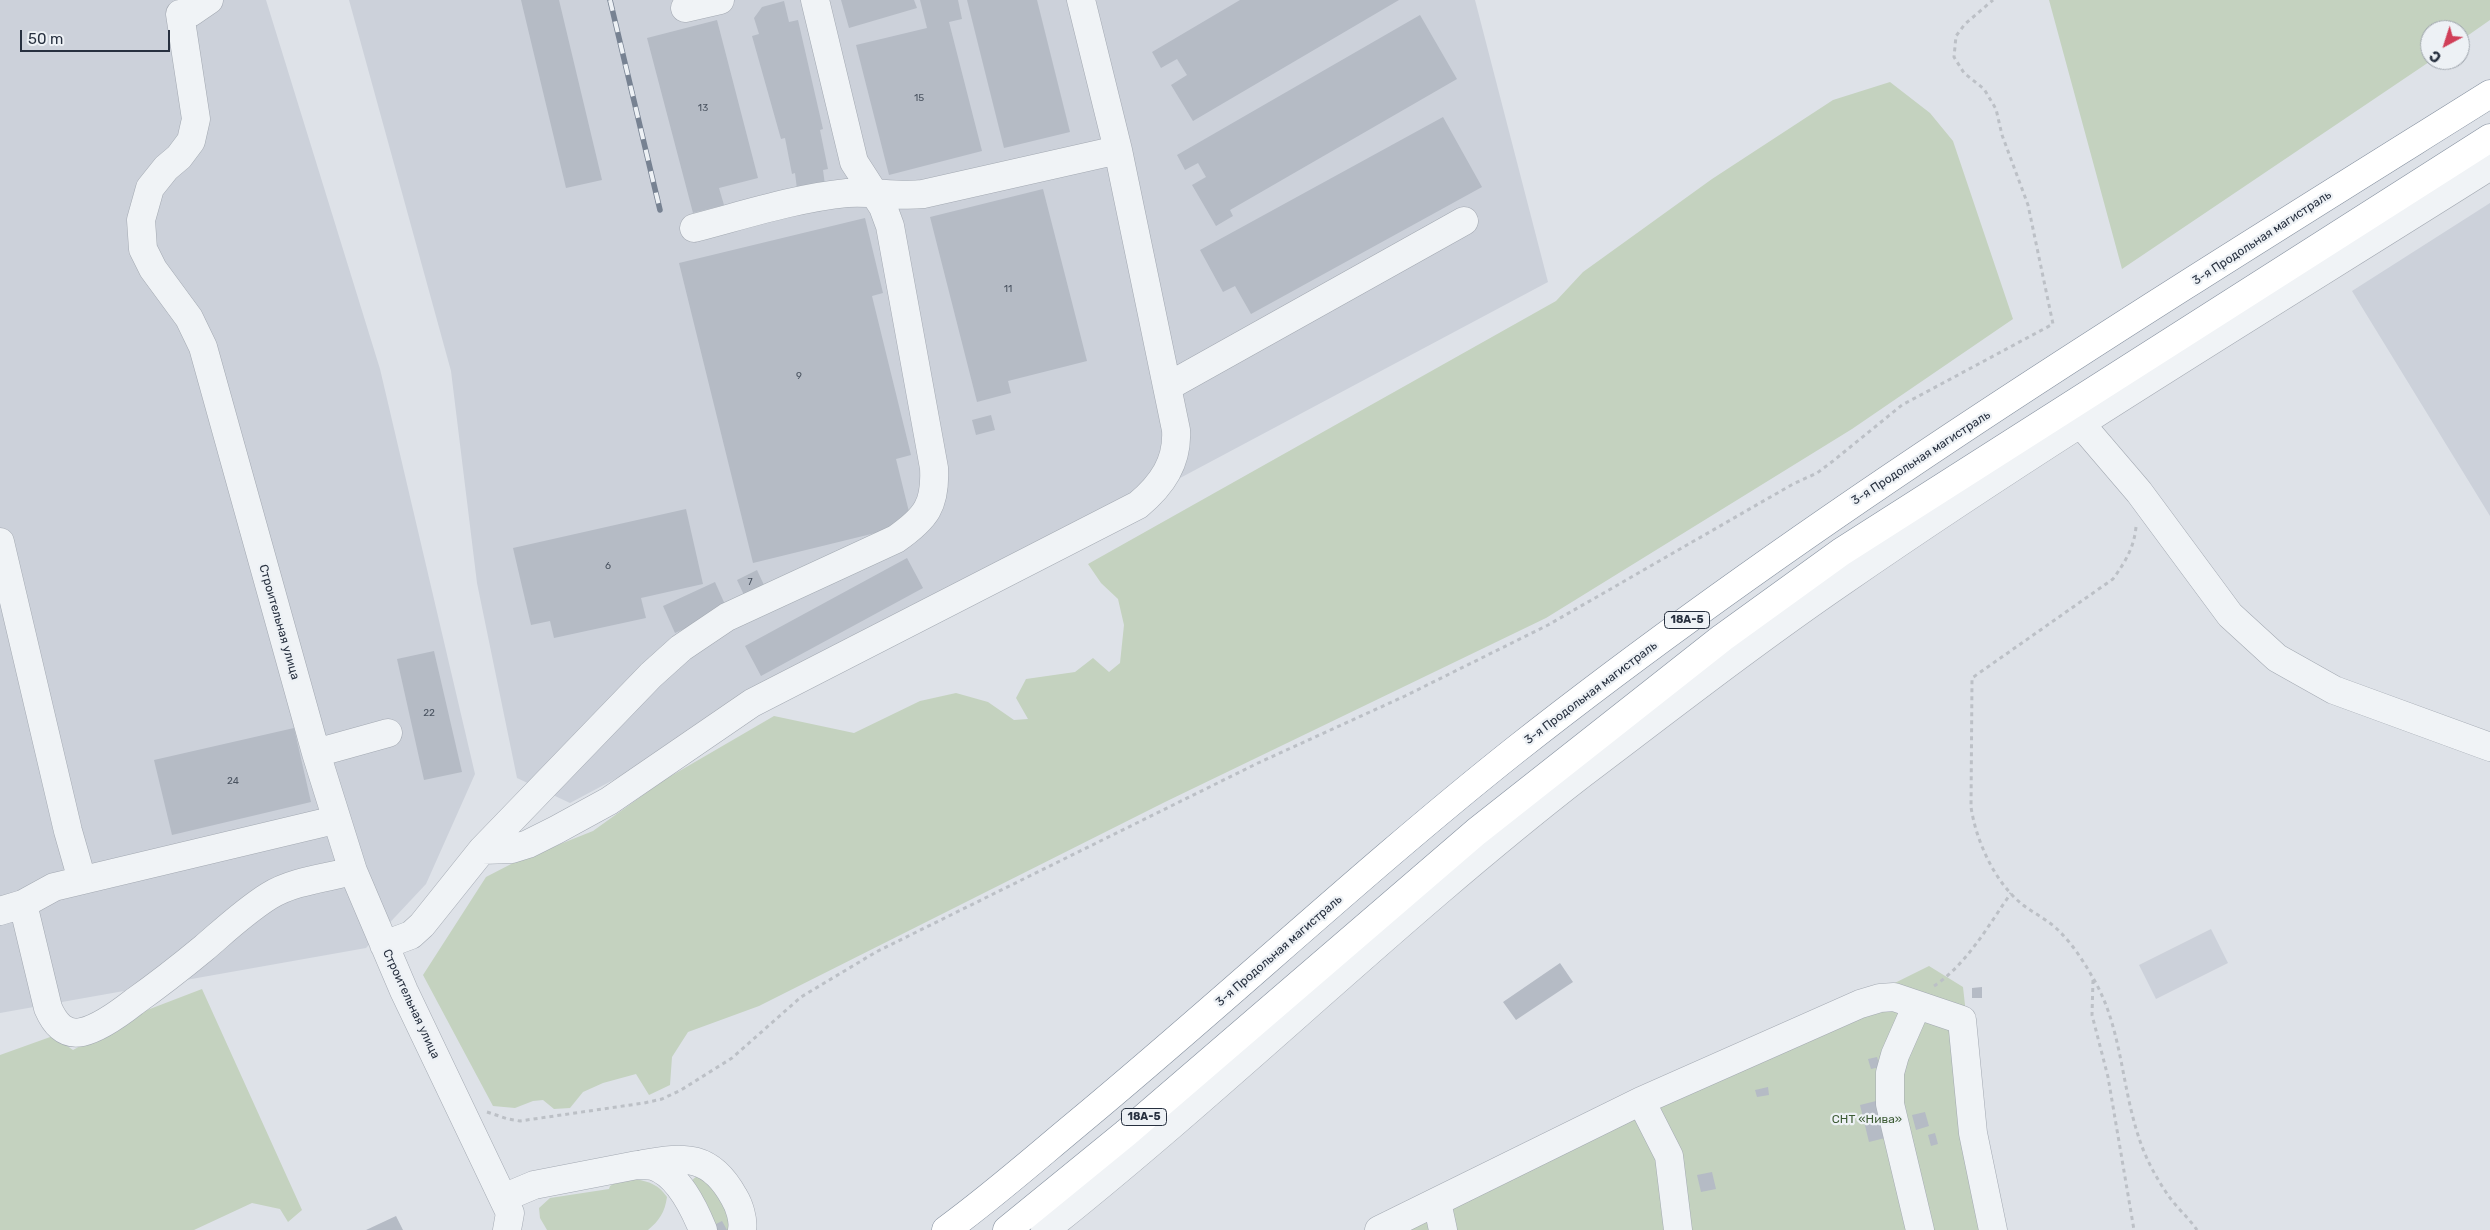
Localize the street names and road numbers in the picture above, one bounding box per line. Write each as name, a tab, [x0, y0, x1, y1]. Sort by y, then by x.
street label: 3-я Продольная магистраль	[2190, 188, 2334, 288]
street label: 3-я Продольная магистраль	[1849, 408, 1993, 508]
street label: Строительная улица	[256, 563, 302, 681]
road number: 18А-5	[1664, 612, 1710, 628]
street label: 3-я Продольная магистраль	[1522, 638, 1660, 748]
street label: 3-я Продольная магистраль	[1213, 892, 1345, 1010]
street label: Строительная улица	[379, 947, 443, 1061]
road number: 18А-5	[1122, 1108, 1166, 1126]

